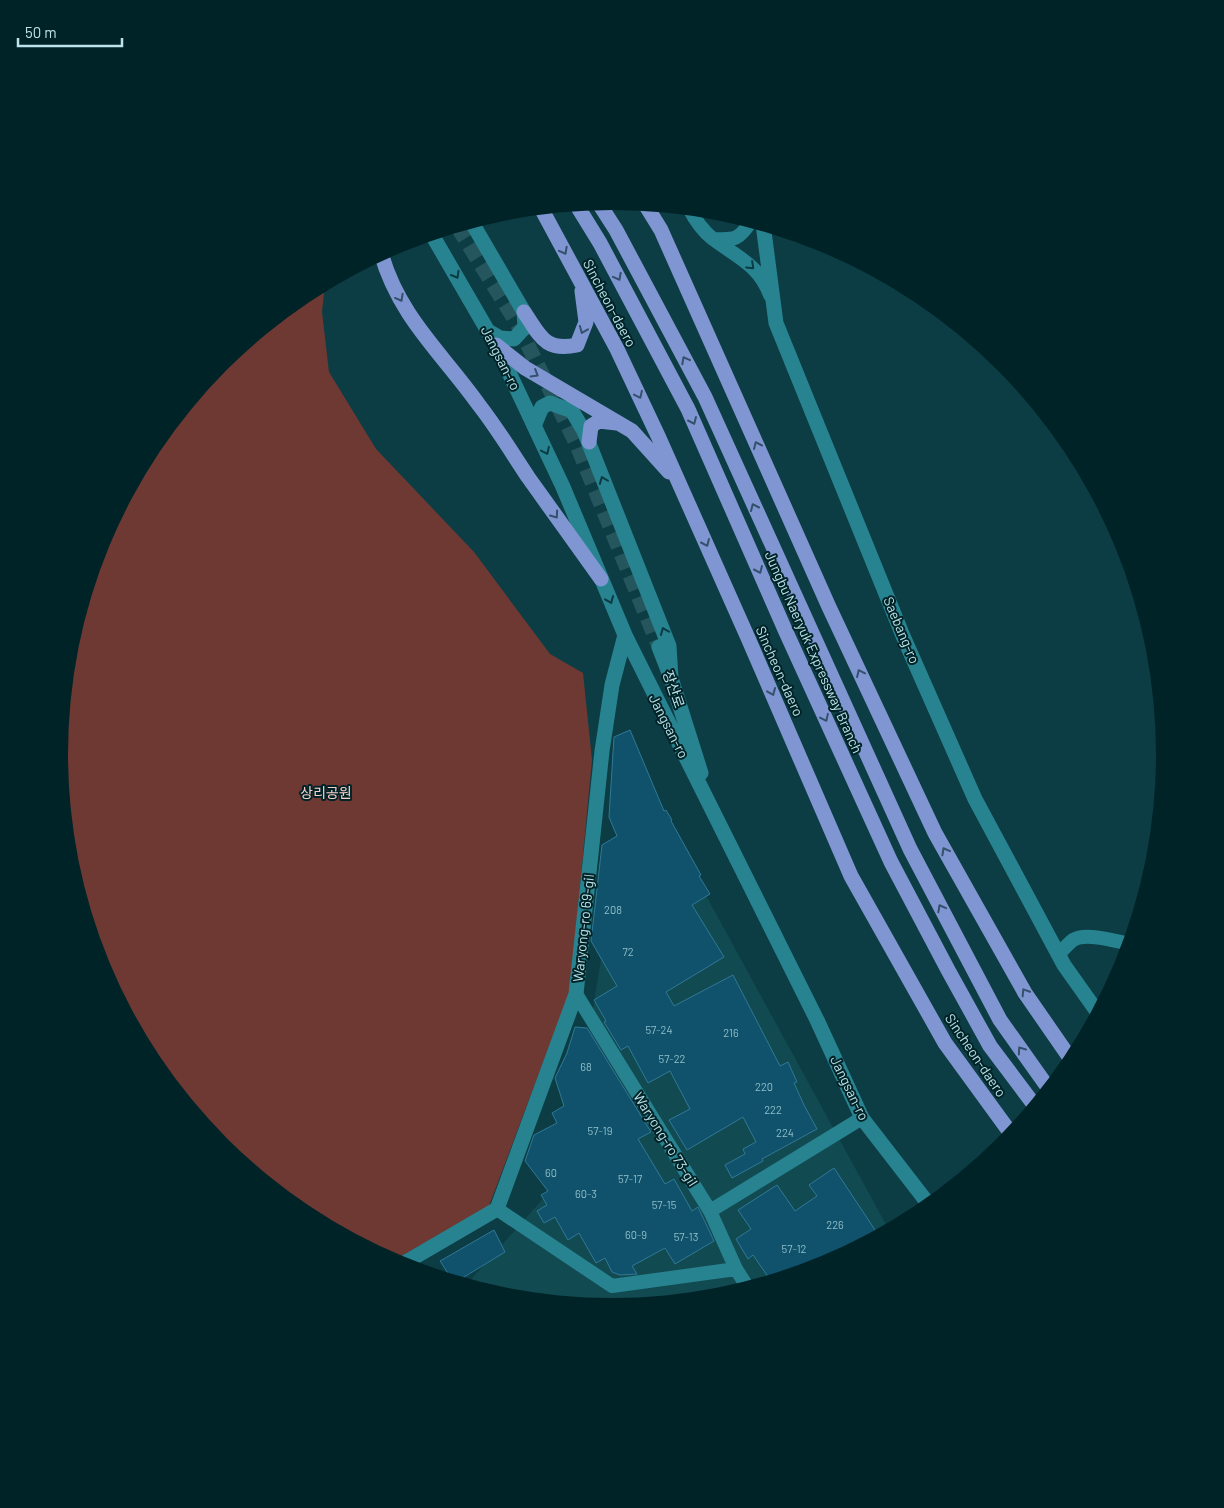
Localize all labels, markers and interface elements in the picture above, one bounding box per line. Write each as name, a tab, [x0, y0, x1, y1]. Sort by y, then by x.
scale bar	[18, 15, 121, 47]
text: 50 m	[25, 23, 57, 41]
one-way arrow	[558, 245, 568, 254]
street label: Sincheon-daero	[580, 256, 640, 350]
one-way arrow	[745, 260, 754, 269]
one-way arrow	[450, 270, 460, 279]
one-way arrow	[612, 271, 622, 280]
one-way arrow	[394, 293, 404, 302]
street label: Jangsan-ro	[478, 323, 524, 393]
one-way arrow	[578, 325, 589, 334]
one-way arrow	[681, 356, 691, 365]
one-way arrow	[529, 368, 538, 378]
one-way arrow	[632, 390, 643, 399]
one-way arrow	[687, 416, 698, 425]
one-way arrow	[753, 441, 764, 450]
one-way arrow	[540, 446, 550, 455]
one-way arrow	[599, 476, 609, 485]
one-way arrow	[750, 503, 761, 512]
one-way arrow	[549, 509, 558, 519]
one-way arrow	[699, 538, 710, 547]
street label: Jungbu Naeryuk Expressway Branch	[762, 548, 866, 756]
one-way arrow	[752, 565, 763, 574]
street label: Saebang-ro	[880, 594, 924, 666]
one-way arrow	[604, 595, 614, 604]
street label: Sincheon-daero	[753, 623, 807, 719]
one-way arrow	[659, 627, 670, 636]
street label: 장산로	[660, 668, 688, 710]
one-way arrow	[855, 669, 866, 678]
one-way arrow	[765, 687, 776, 696]
street label: Jangsan-ro	[646, 691, 692, 761]
one-way arrow	[819, 713, 830, 722]
park label: 상리공원	[300, 784, 352, 801]
one-way arrow	[941, 847, 951, 856]
street label: Waryong-ro 69-gil	[569, 873, 597, 983]
house number: 208	[604, 903, 622, 916]
one-way arrow	[937, 904, 947, 913]
house number: 72	[622, 945, 634, 958]
one-way arrow	[1022, 989, 1031, 998]
street label: Sincheon-daero	[942, 1010, 1010, 1100]
house number: 57-24	[645, 1023, 673, 1036]
house number: 216	[723, 1026, 739, 1039]
one-way arrow	[1018, 1046, 1027, 1055]
house number: 57-22	[659, 1052, 686, 1065]
street label: Jangsan-ro	[827, 1053, 873, 1123]
house number: 68	[580, 1060, 592, 1073]
house number: 220	[755, 1080, 773, 1093]
street label: Waryong-ro 73-gil	[630, 1089, 702, 1189]
house number: 222	[764, 1103, 782, 1116]
house number: 57-19	[588, 1124, 613, 1137]
house number: 224	[776, 1126, 794, 1139]
house number: 60	[545, 1166, 557, 1179]
house number: 57-17	[618, 1172, 642, 1185]
house number: 60-3	[575, 1187, 597, 1200]
house number: 57-15	[652, 1198, 677, 1211]
house number: 226	[826, 1218, 844, 1231]
house number: 60-9	[625, 1228, 647, 1241]
house number: 57-13	[674, 1230, 698, 1243]
house number: 57-12	[782, 1242, 807, 1255]

